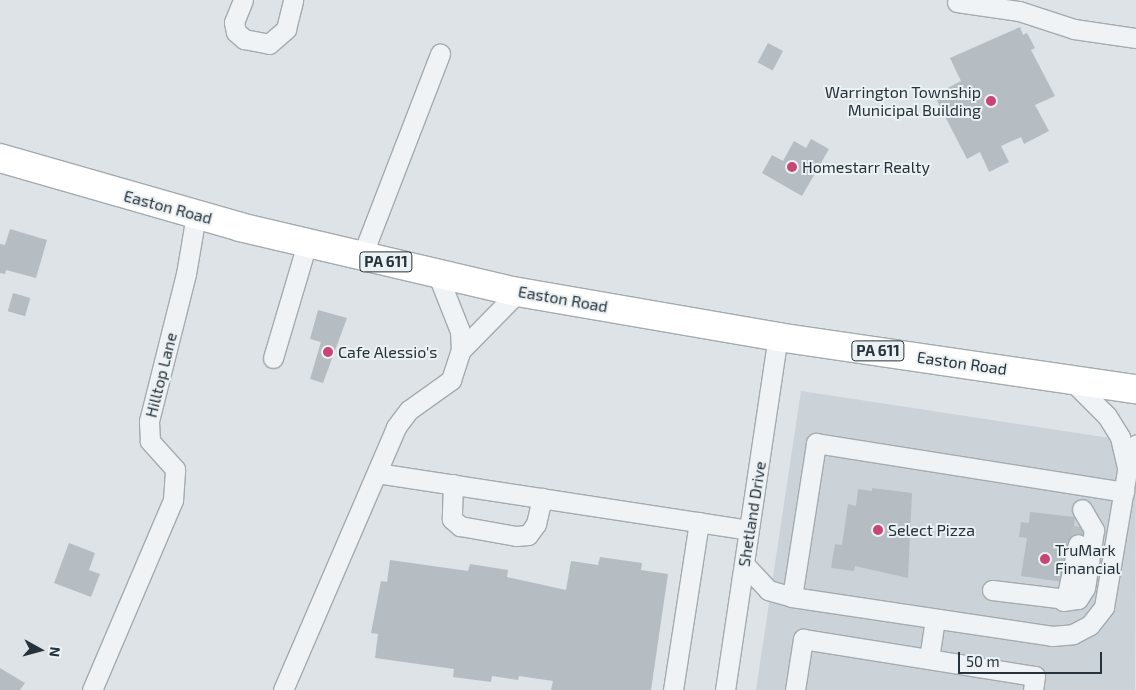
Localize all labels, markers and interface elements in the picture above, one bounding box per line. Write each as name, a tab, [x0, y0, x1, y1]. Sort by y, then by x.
place label: Warrington Township Municipal Building	[824, 82, 981, 120]
marker: Warrington Township Municipal Building	[985, 95, 997, 107]
place label: Homestarr Realty	[802, 157, 930, 177]
marker: Homestarr Realty	[786, 161, 798, 173]
street label: Easton Road	[122, 186, 214, 228]
road number: PA 611	[358, 250, 414, 274]
street label: Easton Road	[517, 282, 609, 316]
street label: Hilltop Lane	[141, 330, 181, 420]
road number: PA 611	[850, 338, 906, 364]
place label: Cafe Alessio's	[338, 342, 438, 362]
marker: Cafe Alessio's	[322, 346, 334, 358]
street label: Easton Road	[916, 347, 1008, 379]
street label: Shetland Drive	[734, 460, 770, 568]
place label: Select Pizza	[888, 520, 975, 540]
marker: Select Pizza	[872, 524, 884, 536]
place label: TruMark Financial	[1055, 540, 1120, 578]
marker: TruMark Financial	[1039, 553, 1051, 565]
north arrow	[15, 625, 65, 675]
scale bar	[961, 642, 1105, 674]
text: N	[46, 646, 64, 658]
text: 50 m	[966, 652, 1000, 670]

